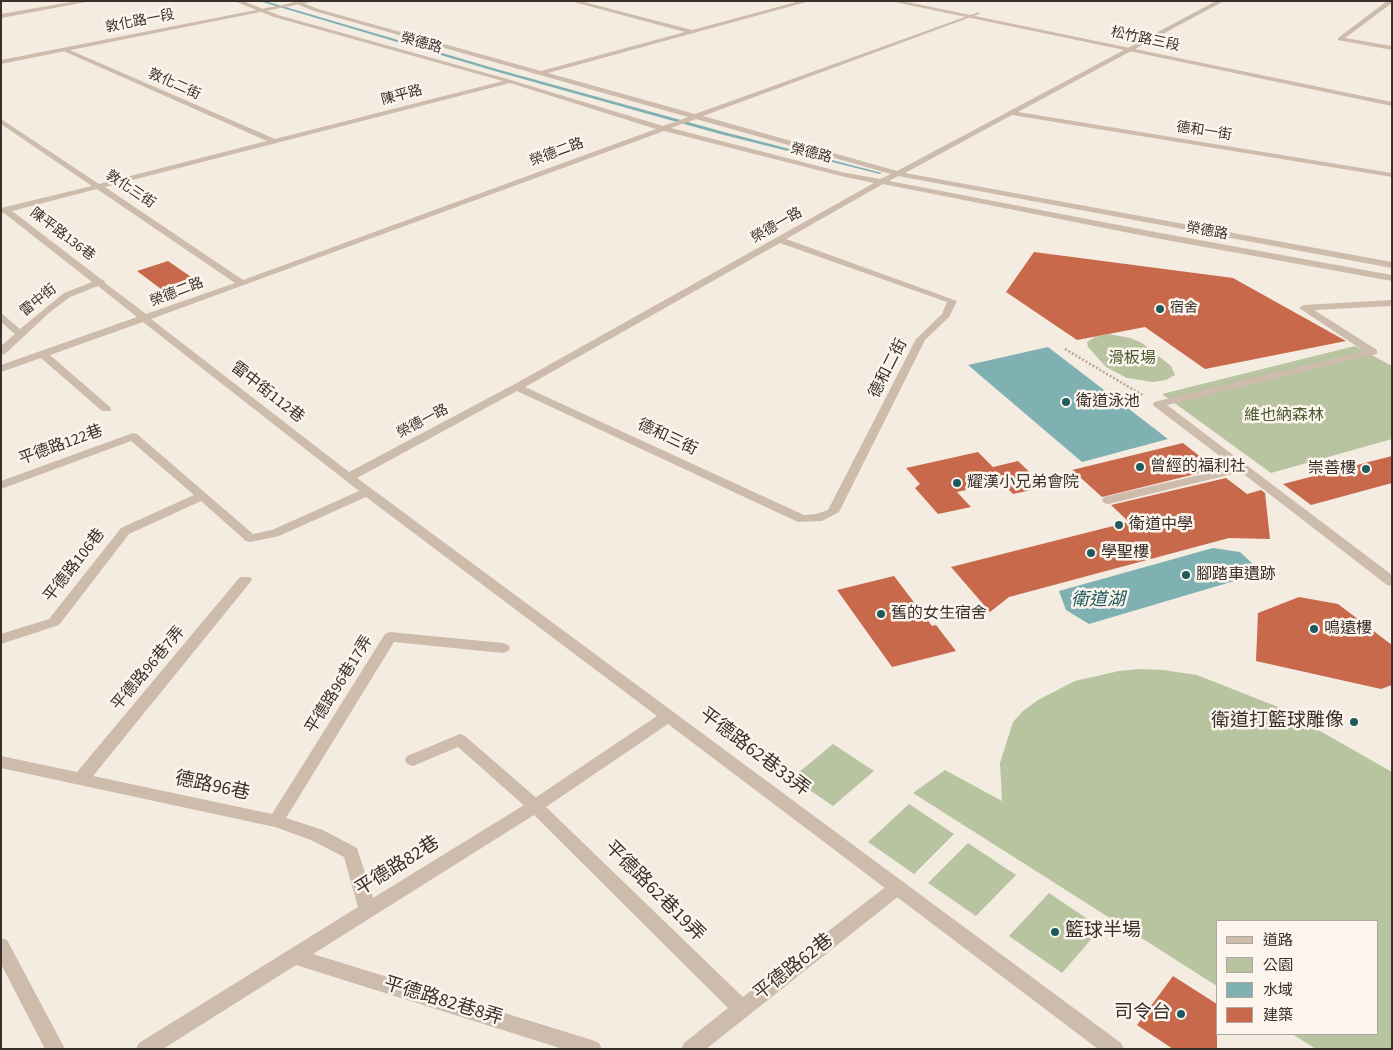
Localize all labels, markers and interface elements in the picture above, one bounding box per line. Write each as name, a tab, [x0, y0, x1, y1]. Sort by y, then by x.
street label: 敦化路一段	[104, 7, 176, 37]
street label: 松竹路三段	[1109, 25, 1181, 55]
street label: 榮德路	[398, 30, 444, 58]
street label: 敦化二街	[145, 66, 203, 104]
street label: 陳平路	[380, 82, 424, 110]
street label: 德和一街	[1175, 119, 1233, 145]
street label: 榮德二路	[528, 136, 586, 170]
street label: 榮德路	[789, 141, 833, 167]
street label: 敦化三街	[102, 167, 158, 213]
street label: 陳平路136巷	[26, 205, 98, 265]
street label: 榮德一路	[749, 205, 805, 247]
street label: 榮德路	[1185, 220, 1229, 244]
street label: 榮德二路	[148, 275, 206, 311]
street label: 雷中街	[17, 281, 61, 321]
place label: 宿舍	[1170, 301, 1198, 317]
marker: 宿舍	[1154, 303, 1166, 315]
street label: 德和二街	[866, 336, 912, 402]
park label: 滑板場	[1108, 349, 1156, 369]
street label: 雷中街112巷	[226, 358, 308, 428]
place label: 衛道泳池	[1076, 392, 1140, 412]
marker: 衛道泳池	[1060, 396, 1072, 408]
street label: 榮德一路	[394, 401, 452, 443]
park label: 維也納森林	[1244, 406, 1324, 426]
street label: 德和三街	[634, 416, 700, 460]
street label: 平德路122巷	[16, 422, 106, 470]
place label: 曾經的福利社	[1150, 457, 1246, 477]
place label: 崇善樓	[1308, 459, 1356, 479]
marker: 曾經的福利社	[1134, 461, 1146, 473]
marker: 崇善樓	[1360, 463, 1372, 475]
place label: 耀漢小兄弟會院	[967, 473, 1079, 493]
marker: 耀漢小兄弟會院	[951, 477, 963, 489]
place label: 衛道中學	[1129, 515, 1193, 535]
marker: 衛道中學	[1113, 519, 1125, 531]
street label: 平德路106巷	[40, 525, 110, 607]
place label: 學聖樓	[1101, 543, 1149, 563]
marker: 學聖樓	[1085, 547, 1097, 559]
place label: 腳踏車遺跡	[1196, 565, 1276, 585]
marker: 腳踏車遺跡	[1180, 569, 1192, 581]
water label: 衛道湖	[1071, 590, 1125, 612]
place label: 舊的女生宿舍	[891, 604, 987, 624]
marker: 舊的女生宿舍	[875, 608, 887, 620]
place label: 鳴遠樓	[1324, 619, 1372, 639]
street label: 平德路96巷7弄	[108, 623, 190, 715]
marker: 鳴遠樓	[1308, 623, 1320, 635]
street label: 平德路96巷17弄	[302, 633, 378, 737]
street label: 平德路62巷33弄	[694, 704, 814, 802]
place label: 衛道打籃球雕像	[1211, 711, 1344, 733]
marker: 衛道打籃球雕像	[1348, 716, 1360, 728]
street label: 德路96巷	[173, 768, 251, 806]
street label: 平德路82巷	[352, 832, 444, 902]
street label: 平德路62巷19弄	[599, 837, 709, 947]
legend	[1216, 920, 1378, 1035]
place label: 籃球半場	[1065, 921, 1141, 943]
marker: 籃球半場	[1049, 926, 1061, 938]
street label: 平德路62巷	[750, 930, 838, 1006]
text: 道路	[1263, 930, 1293, 951]
text: 公園	[1263, 955, 1293, 976]
street label: 平德路82巷8弄	[381, 973, 505, 1031]
text: 水域	[1263, 980, 1293, 1001]
place label: 司令台	[1114, 1003, 1171, 1025]
text: 建築	[1263, 1005, 1293, 1026]
marker: 司令台	[1175, 1008, 1187, 1020]

